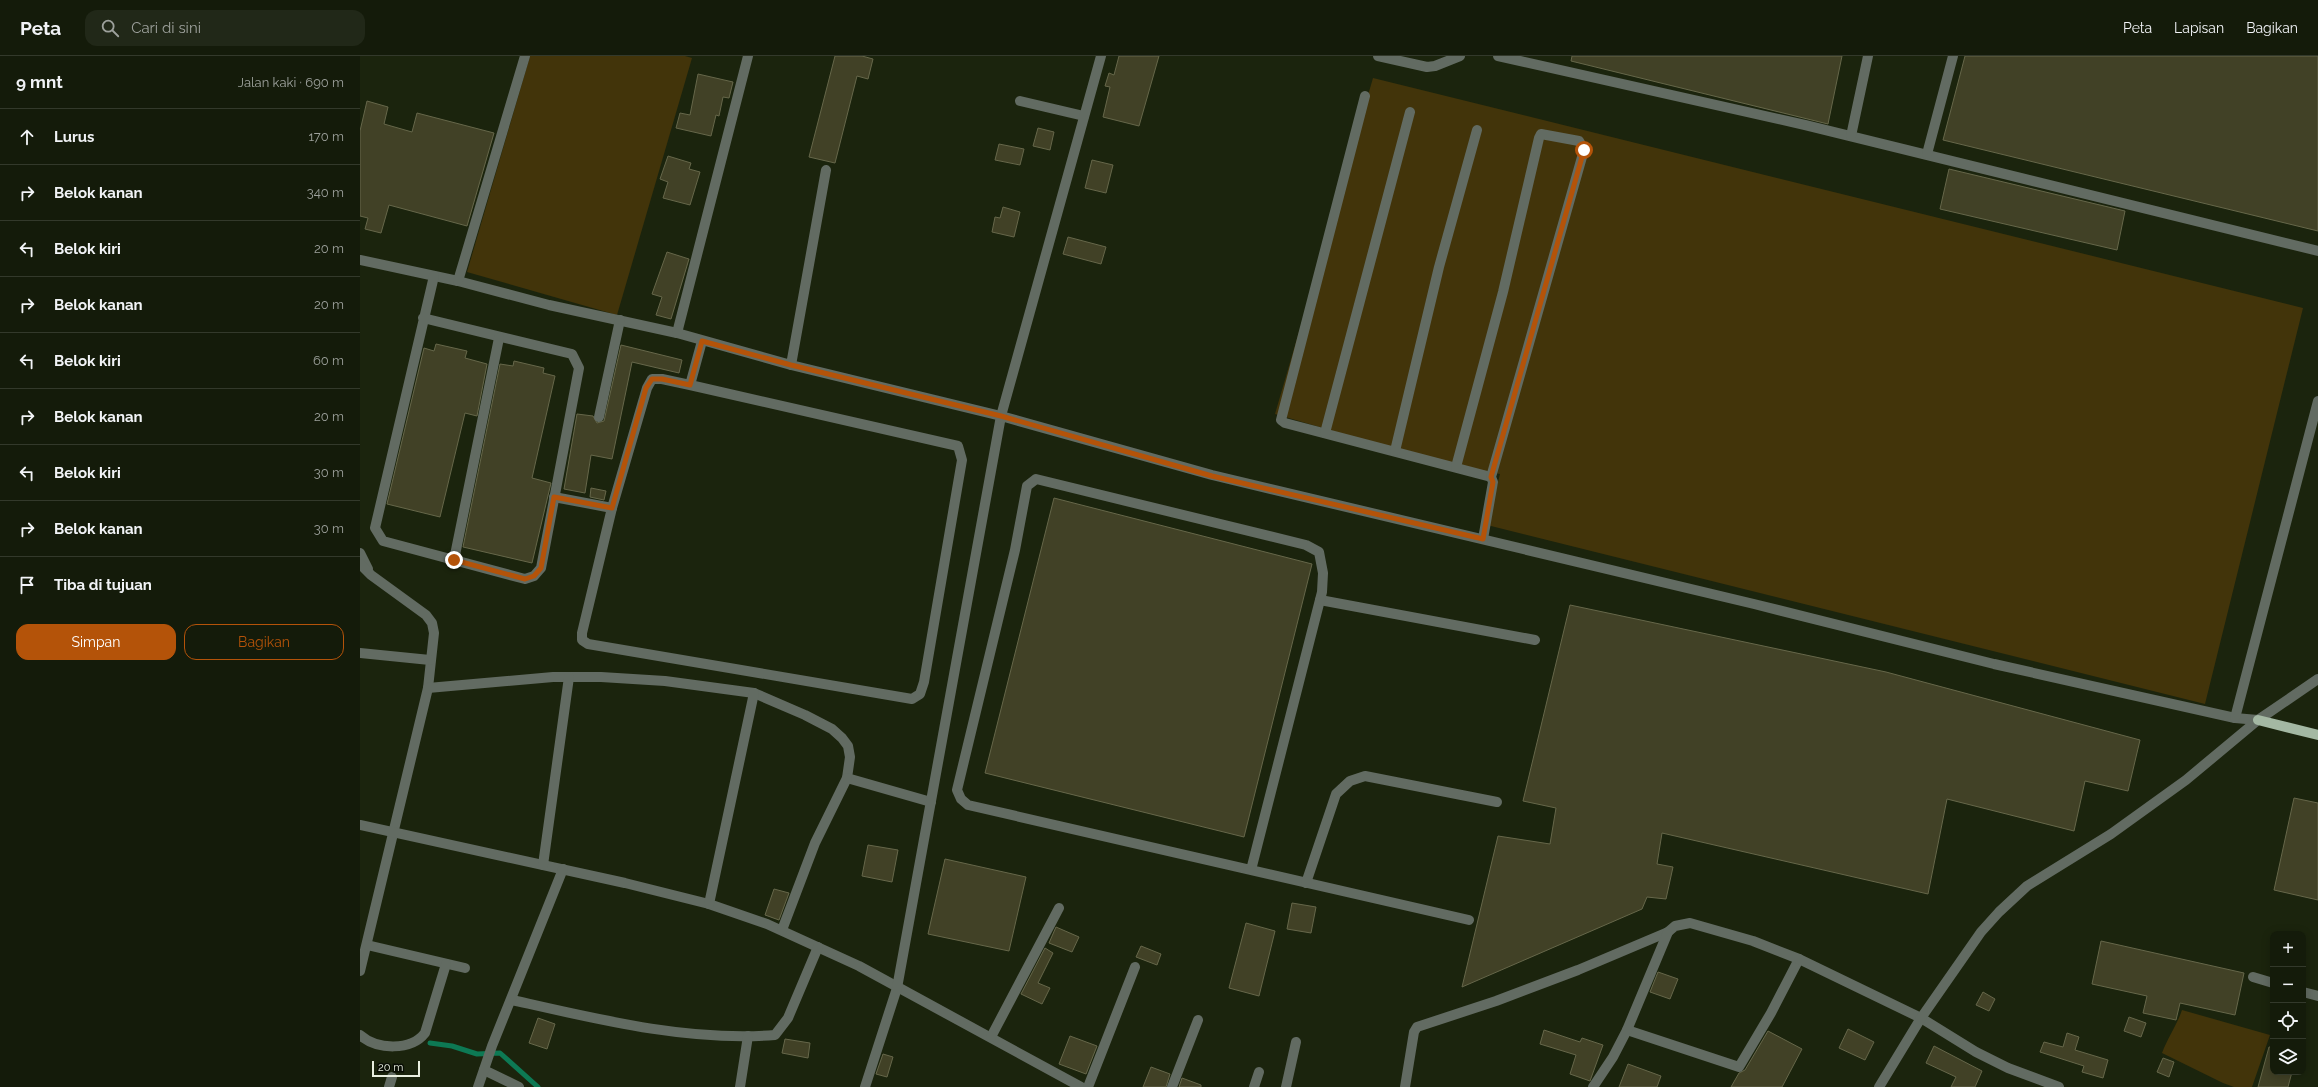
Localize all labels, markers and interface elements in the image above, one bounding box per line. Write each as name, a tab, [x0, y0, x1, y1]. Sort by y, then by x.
search box	[85, 10, 365, 46]
text: Peta	[20, 17, 61, 39]
icon: search	[99, 17, 121, 39]
text: Cari di sini	[131, 19, 201, 37]
text: Peta	[2123, 20, 2152, 36]
text: Lapisan	[2174, 20, 2224, 36]
text: Bagikan	[2246, 20, 2298, 36]
text: 9 mnt	[16, 72, 63, 92]
text: Jalan kaki · 690 m	[238, 75, 344, 90]
icon: ahead	[16, 126, 38, 148]
text: Lurus	[54, 128, 95, 146]
text: 170 m	[308, 129, 344, 144]
route start	[1575, 141, 1593, 159]
icon: right	[16, 182, 38, 204]
text: Belok kanan	[54, 184, 143, 202]
text: 340 m	[307, 185, 344, 200]
icon: left	[16, 238, 38, 260]
text: Belok kiri	[54, 240, 121, 258]
text: 20 m	[314, 241, 344, 256]
icon: right	[16, 294, 38, 316]
text: Belok kanan	[54, 296, 143, 314]
text: 20 m	[314, 297, 344, 312]
icon: left	[16, 350, 38, 372]
text: Belok kiri	[54, 352, 121, 370]
text: 60 m	[313, 353, 344, 368]
icon: right	[16, 406, 38, 428]
text: Belok kanan	[54, 408, 143, 426]
text: 20 m	[314, 409, 344, 424]
icon: left	[16, 462, 38, 484]
text: Belok kiri	[54, 464, 121, 482]
text: 30 m	[314, 465, 344, 480]
icon: right	[16, 518, 38, 540]
text: Belok kanan	[54, 520, 143, 538]
text: 30 m	[314, 521, 344, 536]
route end	[445, 551, 463, 569]
icon: arrive	[16, 574, 38, 596]
text: Tiba di tujuan	[54, 576, 152, 594]
button: Simpan	[16, 624, 176, 660]
button: Bagikan	[184, 624, 344, 660]
map controls	[2270, 931, 2306, 1075]
button: +	[2270, 931, 2306, 967]
button: −	[2270, 967, 2306, 1003]
button: locate	[2270, 1003, 2306, 1039]
button: layers	[2270, 1039, 2306, 1075]
scale bar	[372, 1059, 420, 1078]
text: 20 m	[378, 1061, 403, 1074]

